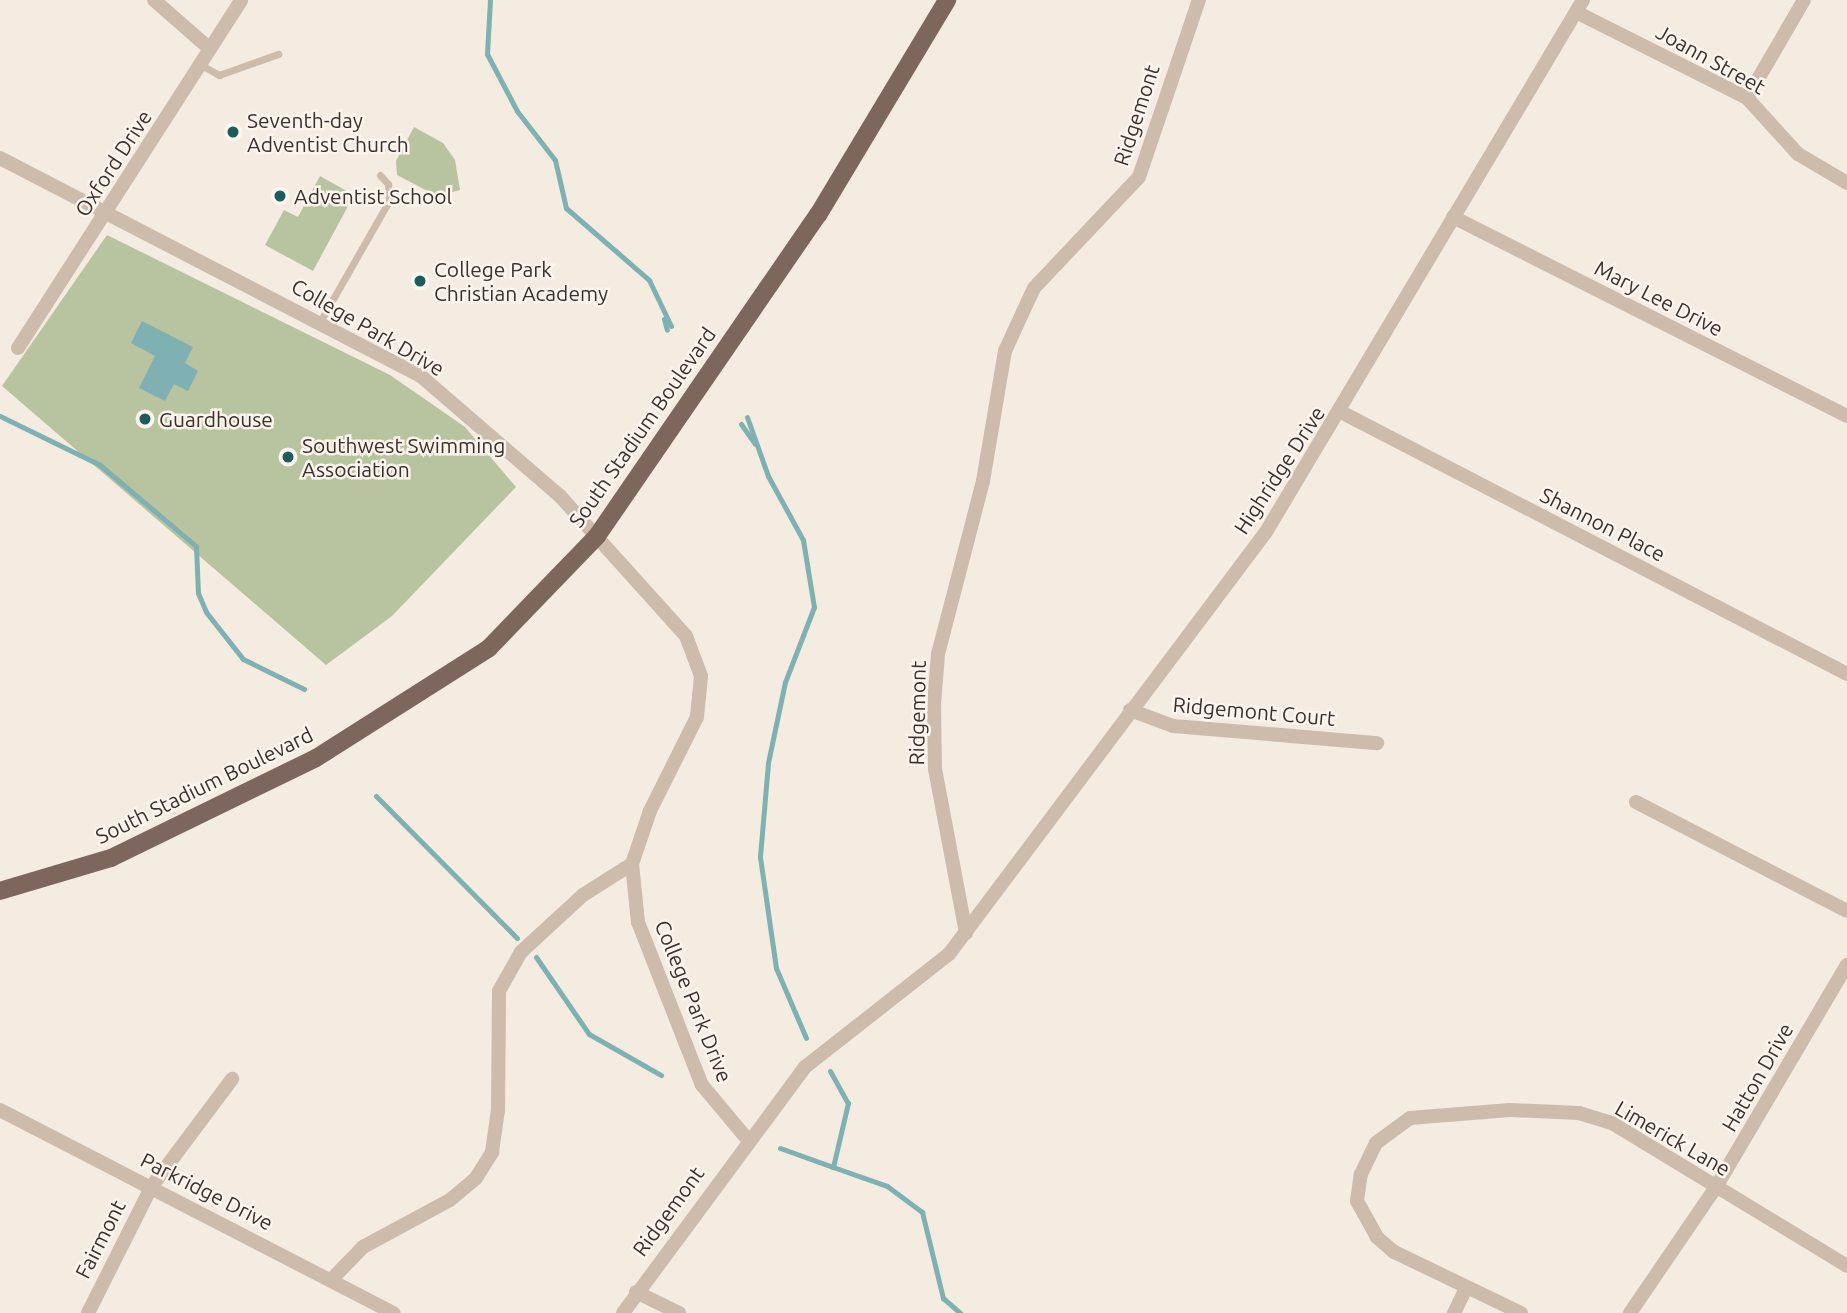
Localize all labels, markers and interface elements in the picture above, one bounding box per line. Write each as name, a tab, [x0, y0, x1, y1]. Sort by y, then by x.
street label: Joann Street	[1652, 19, 1770, 99]
street label: Ridgemont	[1108, 61, 1164, 169]
street label: Oxford Drive	[69, 105, 157, 221]
place label: Seventh-day Adventist Church	[247, 107, 409, 157]
marker: Seventh-day Adventist Church	[225, 124, 241, 140]
place label: Adventist School	[294, 183, 452, 209]
marker: Adventist School	[272, 188, 288, 204]
street label: Mary Lee Drive	[1591, 255, 1727, 341]
place label: College Park Christian Academy	[434, 256, 608, 306]
street label: College Park Drive	[287, 273, 449, 381]
marker: College Park Christian Academy	[412, 273, 428, 289]
street label: South Stadium Boulevard	[563, 322, 721, 532]
street label: Highridge Drive	[1228, 401, 1330, 539]
place label: Guardhouse	[159, 406, 273, 432]
marker: Guardhouse	[137, 411, 153, 427]
place label: Southwest Swimming Association	[302, 432, 505, 482]
marker: Southwest Swimming Association	[280, 449, 296, 465]
street label: Shannon Place	[1536, 482, 1670, 566]
street label: Ridgemont	[903, 660, 931, 766]
street label: Ridgemont Court	[1172, 691, 1336, 731]
street label: South Stadium Boulevard	[91, 721, 317, 849]
street label: College Park Drive	[650, 916, 738, 1086]
street label: Hatton Drive	[1716, 1018, 1798, 1136]
street label: Limerick Lane	[1611, 1095, 1735, 1181]
street label: Parkridge Drive	[137, 1147, 277, 1235]
street label: Ridgemont	[627, 1161, 709, 1261]
street label: Fairmont	[70, 1196, 130, 1282]

